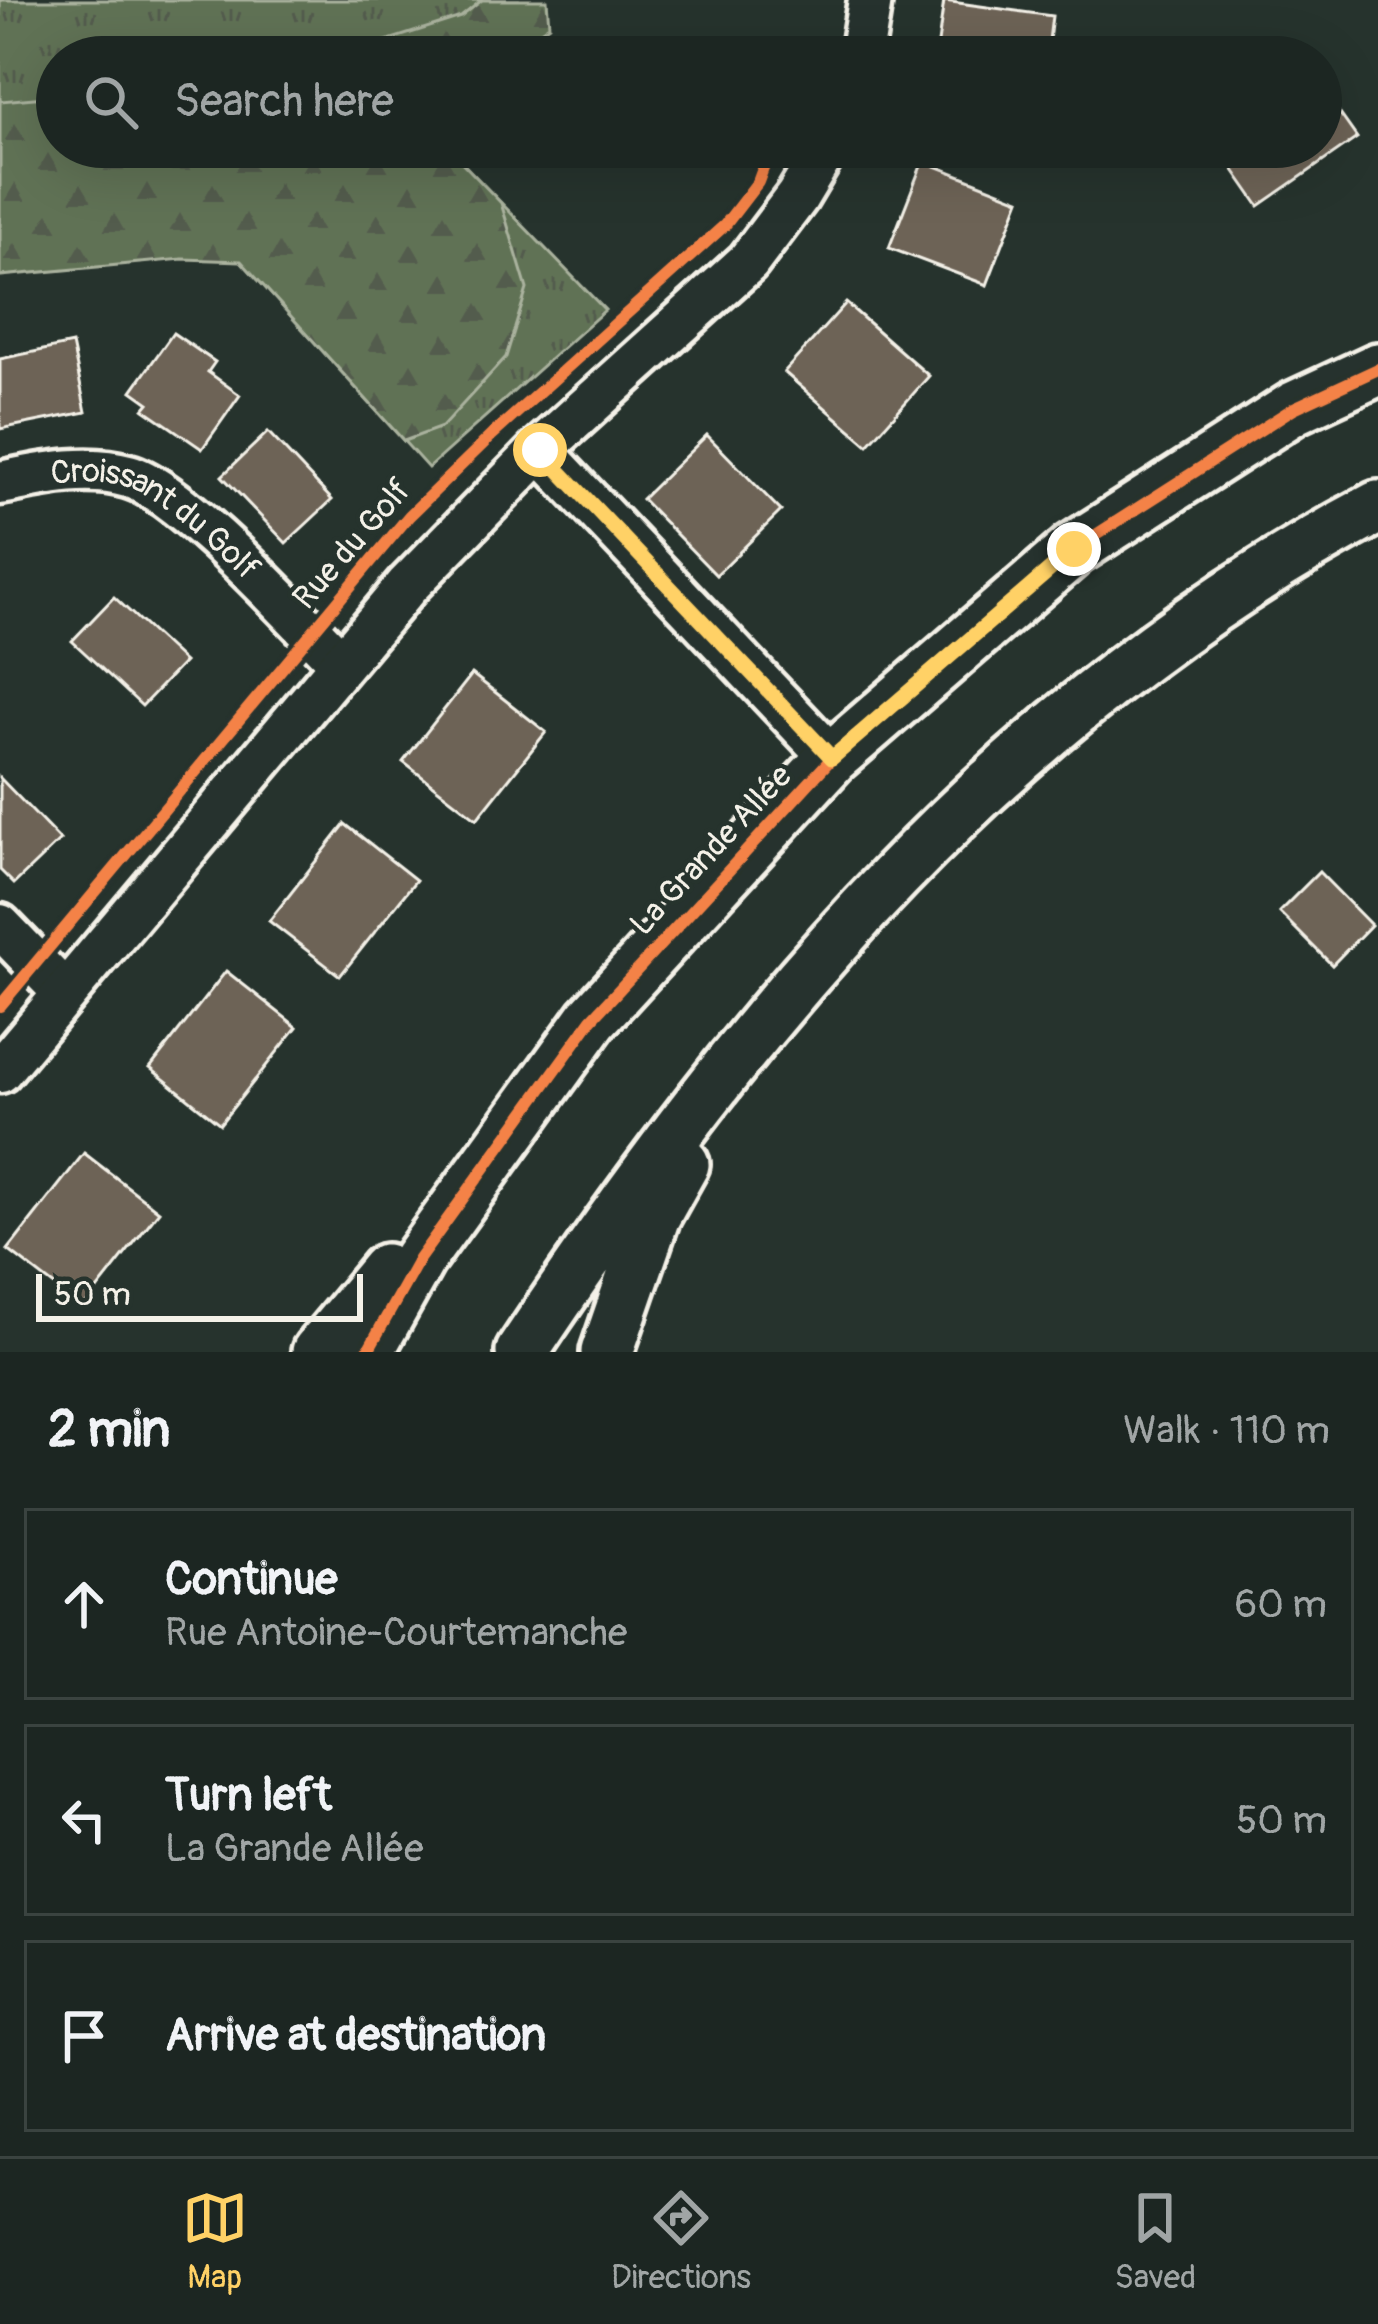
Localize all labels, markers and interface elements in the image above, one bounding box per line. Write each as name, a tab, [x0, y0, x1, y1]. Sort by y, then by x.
search box	[36, 36, 1342, 168]
icon: search	[78, 69, 144, 135]
text: Search here	[174, 74, 394, 130]
route start	[513, 423, 567, 477]
street label: Croissant du Golf	[48, 450, 269, 589]
street label: Rue du Golf	[284, 470, 420, 618]
route end	[1047, 522, 1101, 576]
street label: La Grande Allée	[621, 756, 801, 944]
scale bar	[36, 1268, 363, 1321]
text: 50 m	[54, 1274, 131, 1315]
text: 2 min	[48, 1398, 170, 1462]
text: Walk · 110 m	[1123, 1406, 1330, 1455]
text: Continue	[165, 1552, 338, 1608]
icon: ahead	[51, 1571, 117, 1637]
text: 60 m	[1235, 1580, 1327, 1629]
text: Rue Antoine-Courtemanche	[165, 1608, 627, 1657]
text: Turn left	[165, 1768, 332, 1824]
icon: left	[51, 1787, 117, 1853]
text: 50 m	[1236, 1796, 1327, 1845]
text: La Grande Allée	[165, 1824, 423, 1873]
icon: arrive	[51, 2003, 117, 2069]
text: Arrive at destination	[165, 2008, 546, 2064]
tab: Map	[182, 2185, 248, 2298]
tab: Directions	[611, 2185, 751, 2298]
tab: Saved	[1114, 2185, 1196, 2298]

